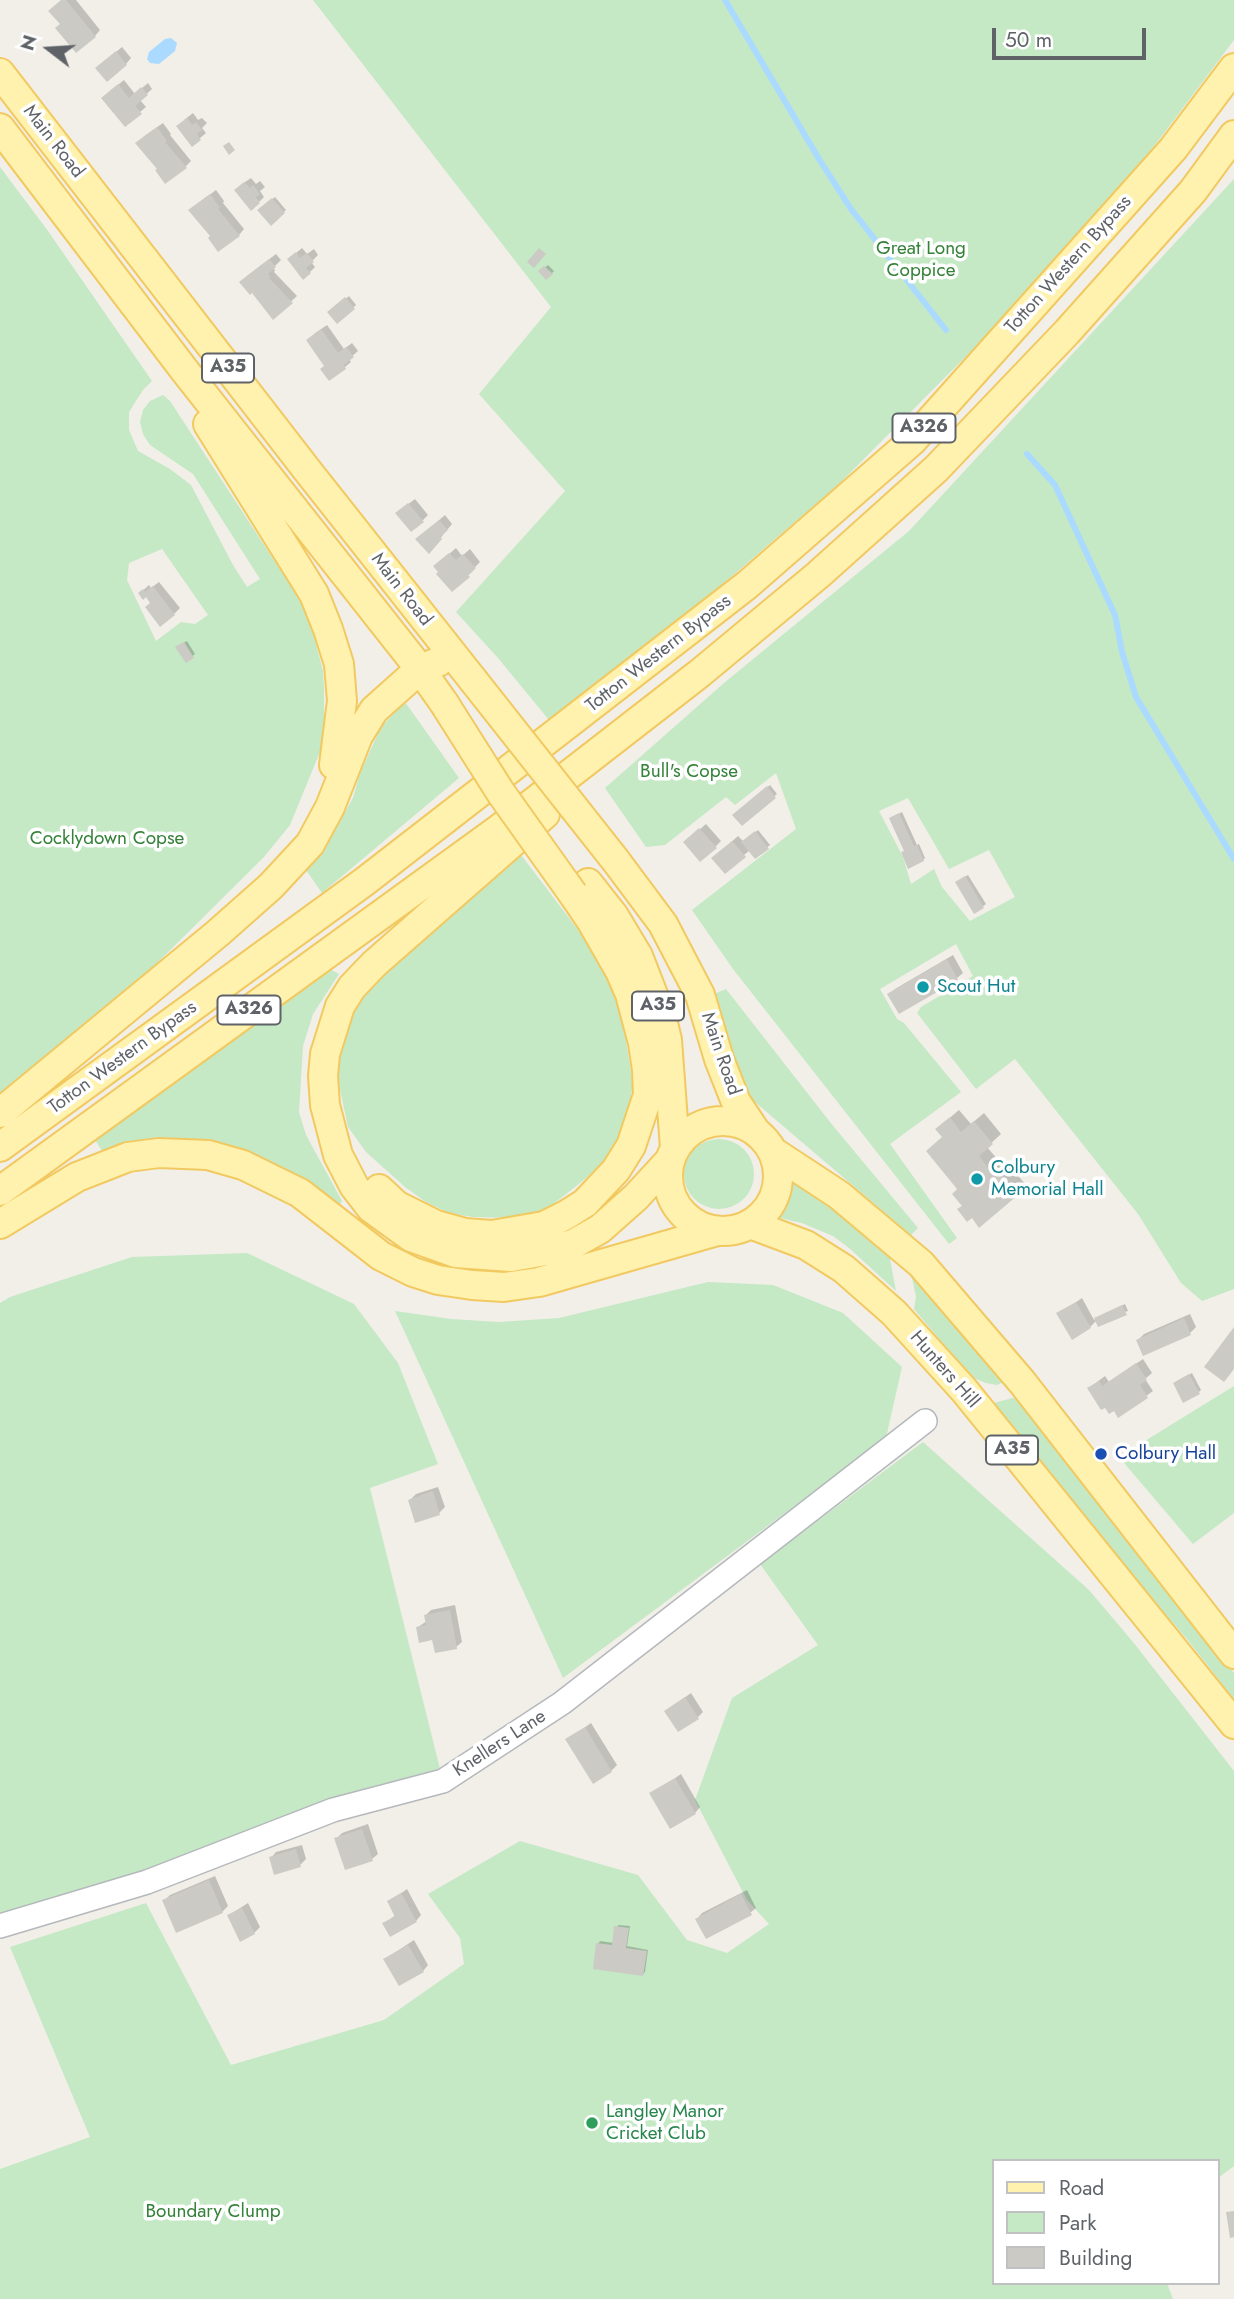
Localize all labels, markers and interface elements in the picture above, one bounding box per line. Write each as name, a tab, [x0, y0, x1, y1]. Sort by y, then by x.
north arrow	[14, 14, 84, 84]
scale bar	[996, 14, 1150, 58]
text: 50 m	[1005, 25, 1052, 55]
text: N	[13, 32, 44, 54]
street label: Main Road	[18, 101, 88, 183]
street label: Totton Western Bypass	[1001, 191, 1137, 339]
park label: Great Long Coppice	[876, 238, 966, 282]
road number: A35	[202, 354, 254, 382]
road number: A326	[892, 414, 956, 442]
street label: Main Road	[366, 549, 436, 631]
street label: Totton Western Bypass	[582, 590, 736, 718]
park label: Bull's Copse	[640, 761, 738, 783]
park label: Cocklydown Copse	[30, 828, 184, 850]
place label: Scout Hut	[937, 976, 1015, 998]
marker: Scout Hut	[915, 979, 931, 995]
road number: A35	[632, 992, 684, 1021]
road number: A326	[218, 995, 280, 1024]
street label: Totton Western Bypass	[44, 996, 202, 1120]
street label: Main Road	[695, 1010, 745, 1098]
place label: Colbury Memorial Hall	[991, 1157, 1103, 1201]
marker: Colbury Memorial Hall	[969, 1171, 985, 1187]
street label: Hunters Hill	[904, 1327, 984, 1413]
road number: A35	[986, 1436, 1038, 1464]
place label: Colbury Hall	[1115, 1443, 1216, 1465]
marker: Colbury Hall	[1093, 1446, 1109, 1462]
street label: Knellers Lane	[449, 1705, 551, 1783]
place label: Langley Manor Cricket Club	[606, 2101, 724, 2145]
marker: Langley Manor Cricket Club	[584, 2115, 600, 2131]
legend	[992, 2159, 1220, 2285]
text: Road	[1059, 2173, 1104, 2203]
park label: Boundary Clump	[145, 2201, 281, 2223]
text: Park	[1059, 2208, 1096, 2238]
text: Building	[1059, 2243, 1132, 2273]

